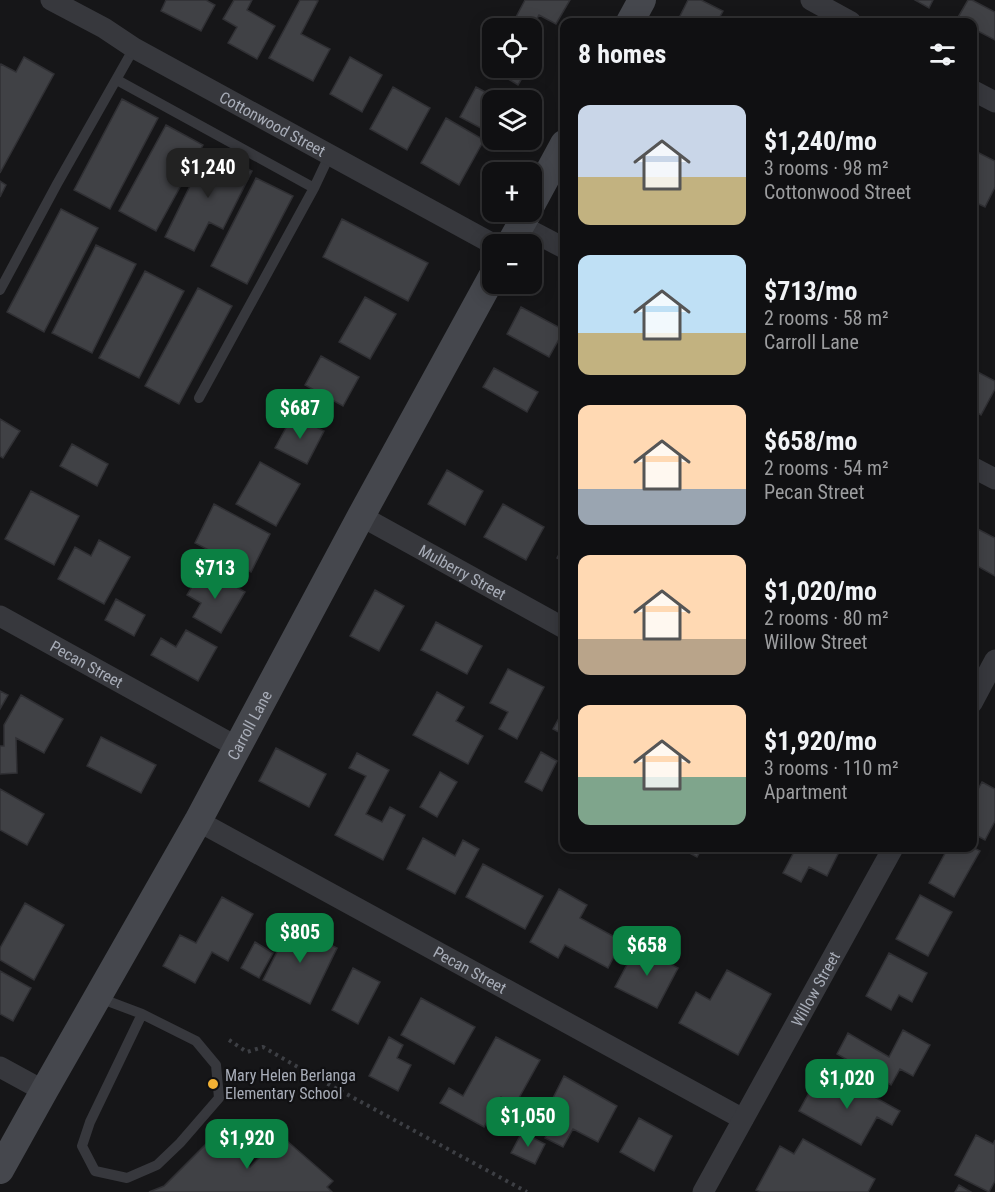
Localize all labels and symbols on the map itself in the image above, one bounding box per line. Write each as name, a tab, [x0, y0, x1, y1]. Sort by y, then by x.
street label: Cottonwood Street	[216, 88, 329, 161]
pin: $1,240	[159, 148, 257, 199]
pin: $687	[264, 389, 336, 440]
street label: Mulberry Street	[415, 541, 509, 604]
pin: $713	[179, 549, 251, 600]
street label: Pecan Street	[47, 637, 126, 692]
street label: Carroll Lane	[223, 687, 276, 763]
pin: $805	[264, 913, 336, 964]
pin: $658	[611, 926, 683, 977]
street label: Pecan Street	[430, 943, 510, 998]
street label: Willow Street	[787, 948, 844, 1030]
pin: $1,020	[798, 1059, 896, 1110]
place label: Mary Helen Berlanga Elementary School	[225, 1066, 356, 1103]
marker: Mary Helen Berlanga Elementary School	[206, 1077, 220, 1091]
pin: $1,050	[479, 1097, 577, 1148]
pin: $1,920	[198, 1119, 296, 1170]

